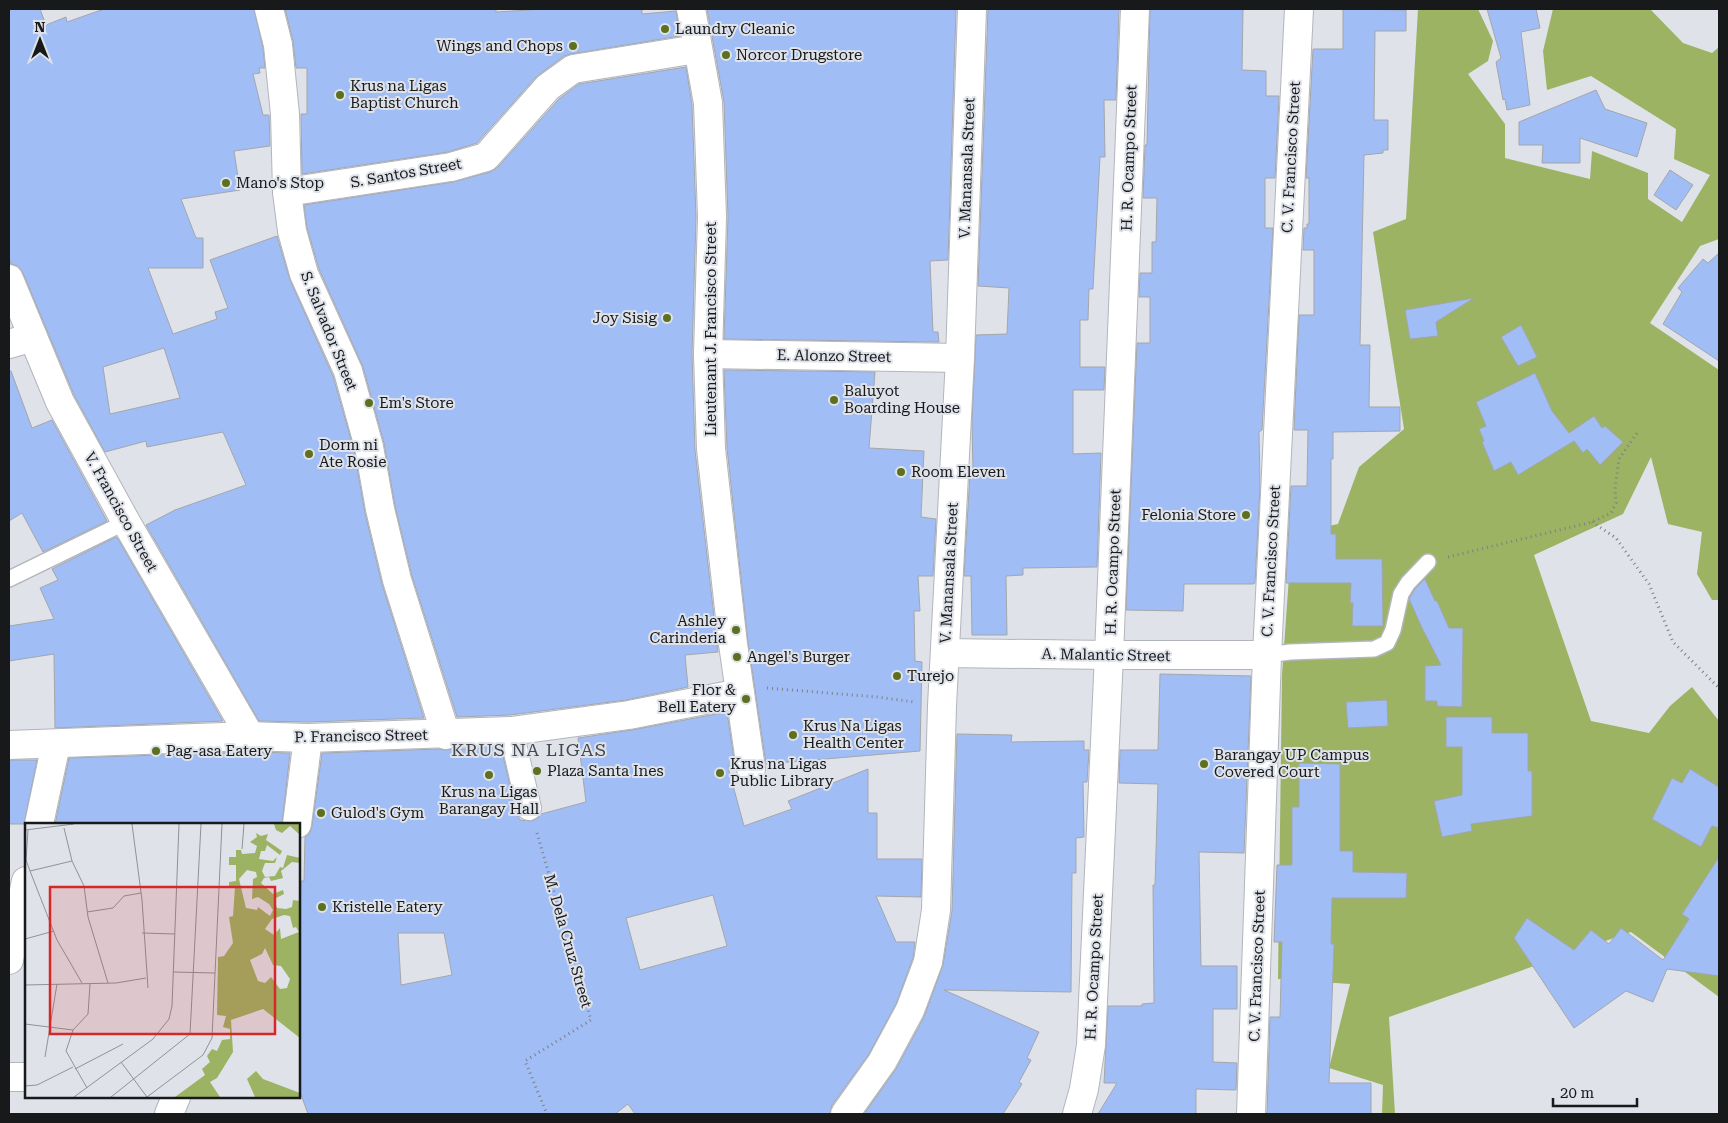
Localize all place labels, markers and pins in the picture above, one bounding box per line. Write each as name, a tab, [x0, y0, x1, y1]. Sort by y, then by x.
place label: Laundry Cleanic	[675, 20, 795, 38]
marker: Laundry Cleanic	[659, 23, 671, 35]
place label: Wings and Chops	[436, 37, 563, 55]
marker: Wings and Chops	[567, 40, 579, 52]
place label: Norcor Drugstore	[736, 46, 862, 64]
marker: Norcor Drugstore	[720, 49, 732, 61]
place label: Krus na Ligas Baptist Church	[350, 77, 459, 112]
marker: Krus na Ligas Baptist Church	[334, 89, 346, 101]
place label: Mano's Stop	[236, 174, 324, 192]
marker: Mano's Stop	[220, 177, 232, 189]
place label: Joy Sisig	[593, 309, 657, 327]
marker: Joy Sisig	[661, 312, 673, 324]
place label: Baluyot Boarding House	[844, 382, 960, 417]
place label: Em's Store	[379, 394, 454, 412]
marker: Baluyot Boarding House	[828, 394, 840, 406]
marker: Em's Store	[363, 397, 375, 409]
place label: Dorm ni Ate Rosie	[319, 436, 386, 471]
marker: Dorm ni Ate Rosie	[303, 448, 315, 460]
place label: Room Eleven	[911, 463, 1006, 481]
marker: Room Eleven	[895, 466, 907, 478]
place label: Felonia Store	[1141, 506, 1236, 524]
marker: Felonia Store	[1240, 509, 1252, 521]
place label: Ashley Carinderia	[650, 612, 726, 647]
marker: Ashley Carinderia	[730, 624, 742, 636]
place label: Angel's Burger	[747, 648, 850, 666]
marker: Angel's Burger	[731, 651, 743, 663]
place label: Turejo	[907, 667, 954, 685]
marker: Turejo	[891, 670, 903, 682]
place label: Flor & Bell Eatery	[658, 681, 736, 716]
marker: Flor & Bell Eatery	[740, 693, 752, 705]
place label: Krus Na Ligas Health Center	[803, 717, 904, 752]
marker: Krus Na Ligas Health Center	[787, 729, 799, 741]
place label: Pag-asa Eatery	[166, 742, 272, 760]
marker: Pag-asa Eatery	[150, 745, 162, 757]
place label: Barangay UP Campus Covered Court	[1214, 746, 1369, 781]
place label: Krus na Ligas Public Library	[730, 755, 834, 790]
marker: Barangay UP Campus Covered Court	[1198, 758, 1210, 770]
place label: Plaza Santa Ines	[547, 762, 664, 780]
marker: Plaza Santa Ines	[531, 765, 543, 777]
marker: Krus na Ligas Public Library	[714, 767, 726, 779]
marker: Krus na Ligas Barangay Hall	[483, 769, 495, 781]
place label: Krus na Ligas Barangay Hall	[439, 783, 540, 818]
place label: Gulod's Gym	[331, 804, 424, 822]
marker: Gulod's Gym	[315, 807, 327, 819]
place label: Kristelle Eatery	[332, 898, 443, 916]
marker: Kristelle Eatery	[316, 901, 328, 913]

